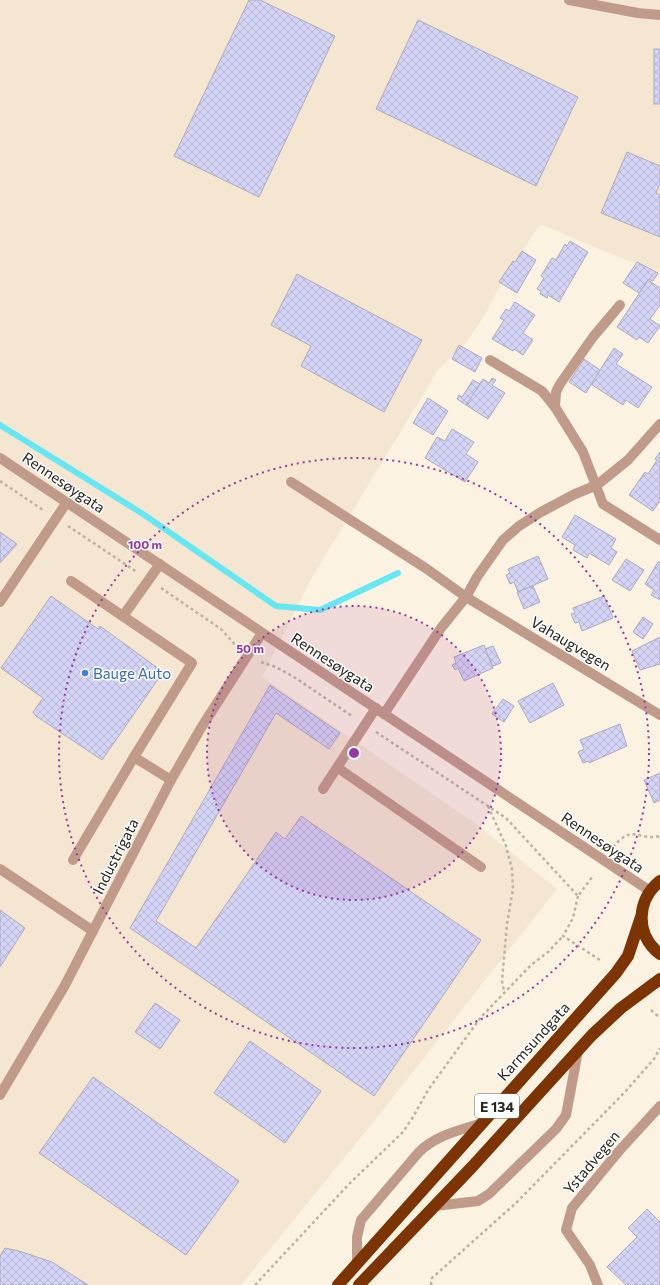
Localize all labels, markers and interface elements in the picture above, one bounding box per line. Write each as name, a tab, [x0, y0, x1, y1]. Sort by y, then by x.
street label: Rennesøygata	[19, 448, 109, 516]
text: 100 m	[128, 537, 162, 551]
street label: Vahaugvegen	[528, 612, 614, 674]
street label: Rennesøygata	[288, 628, 378, 696]
text: 50 m	[236, 641, 264, 655]
place label: Bauge Auto	[93, 664, 171, 682]
marker: Bauge Auto	[80, 668, 90, 678]
centre of rings	[347, 746, 361, 760]
street label: Rennesøygata	[558, 808, 648, 876]
street label: Industrigata	[88, 815, 142, 897]
street label: Karmsundgata	[493, 998, 573, 1084]
road number: E 134	[475, 1094, 519, 1118]
street label: Ystadvegen	[559, 1126, 623, 1198]

